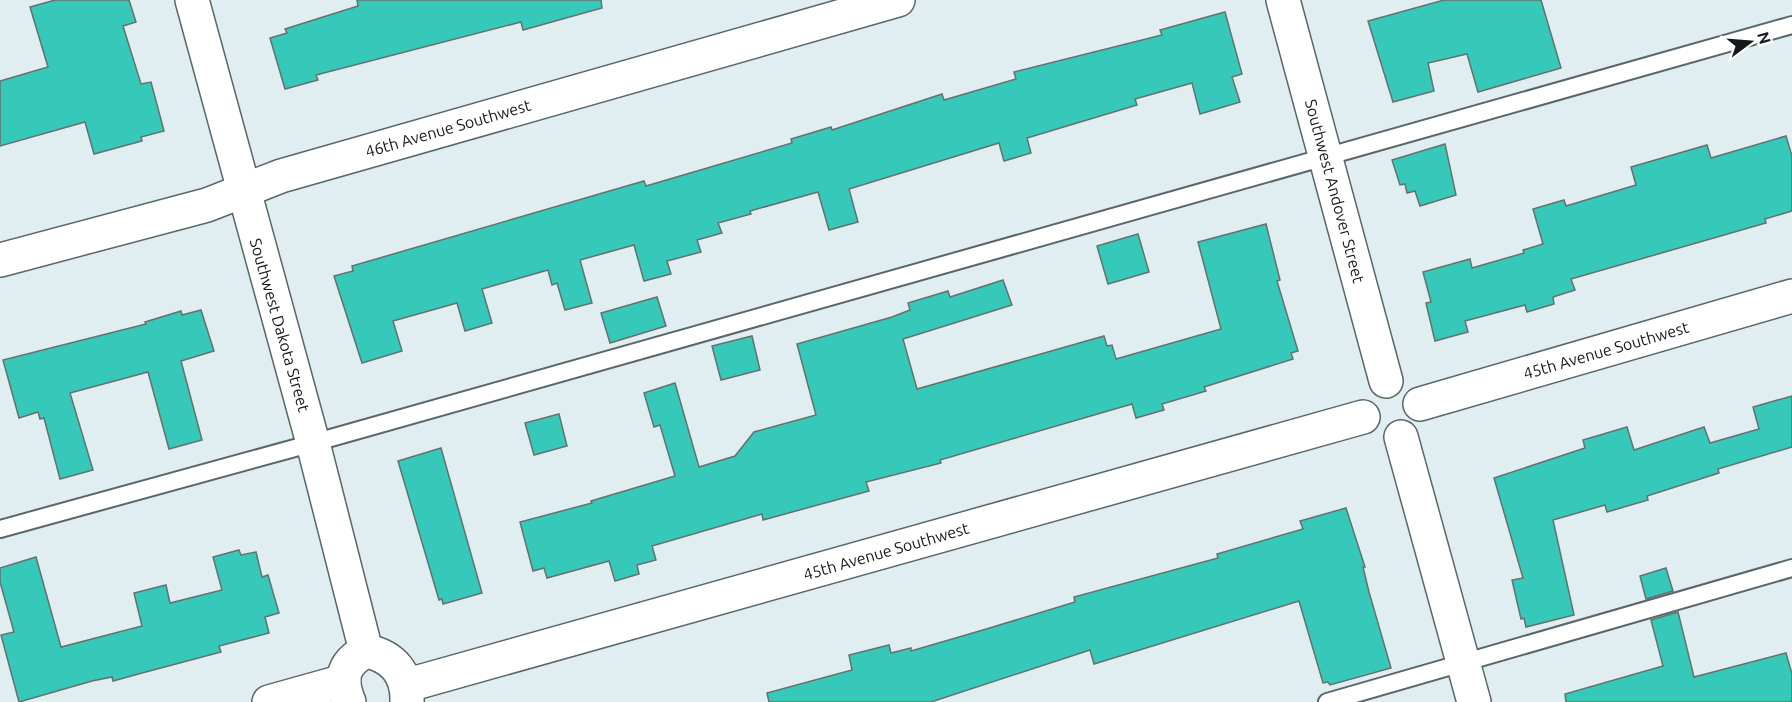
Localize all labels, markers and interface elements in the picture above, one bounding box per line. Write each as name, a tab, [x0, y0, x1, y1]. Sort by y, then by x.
north arrow	[1720, 12, 1780, 72]
text: N	[1754, 30, 1775, 46]
street label: 46th Avenue Southwest	[363, 96, 534, 160]
street label: Southwest Andover Street	[1302, 97, 1368, 286]
street label: Southwest Dakota Street	[247, 236, 314, 415]
street label: 45th Avenue Southwest	[1521, 318, 1692, 382]
street label: 45th Avenue Southwest	[801, 519, 972, 583]

